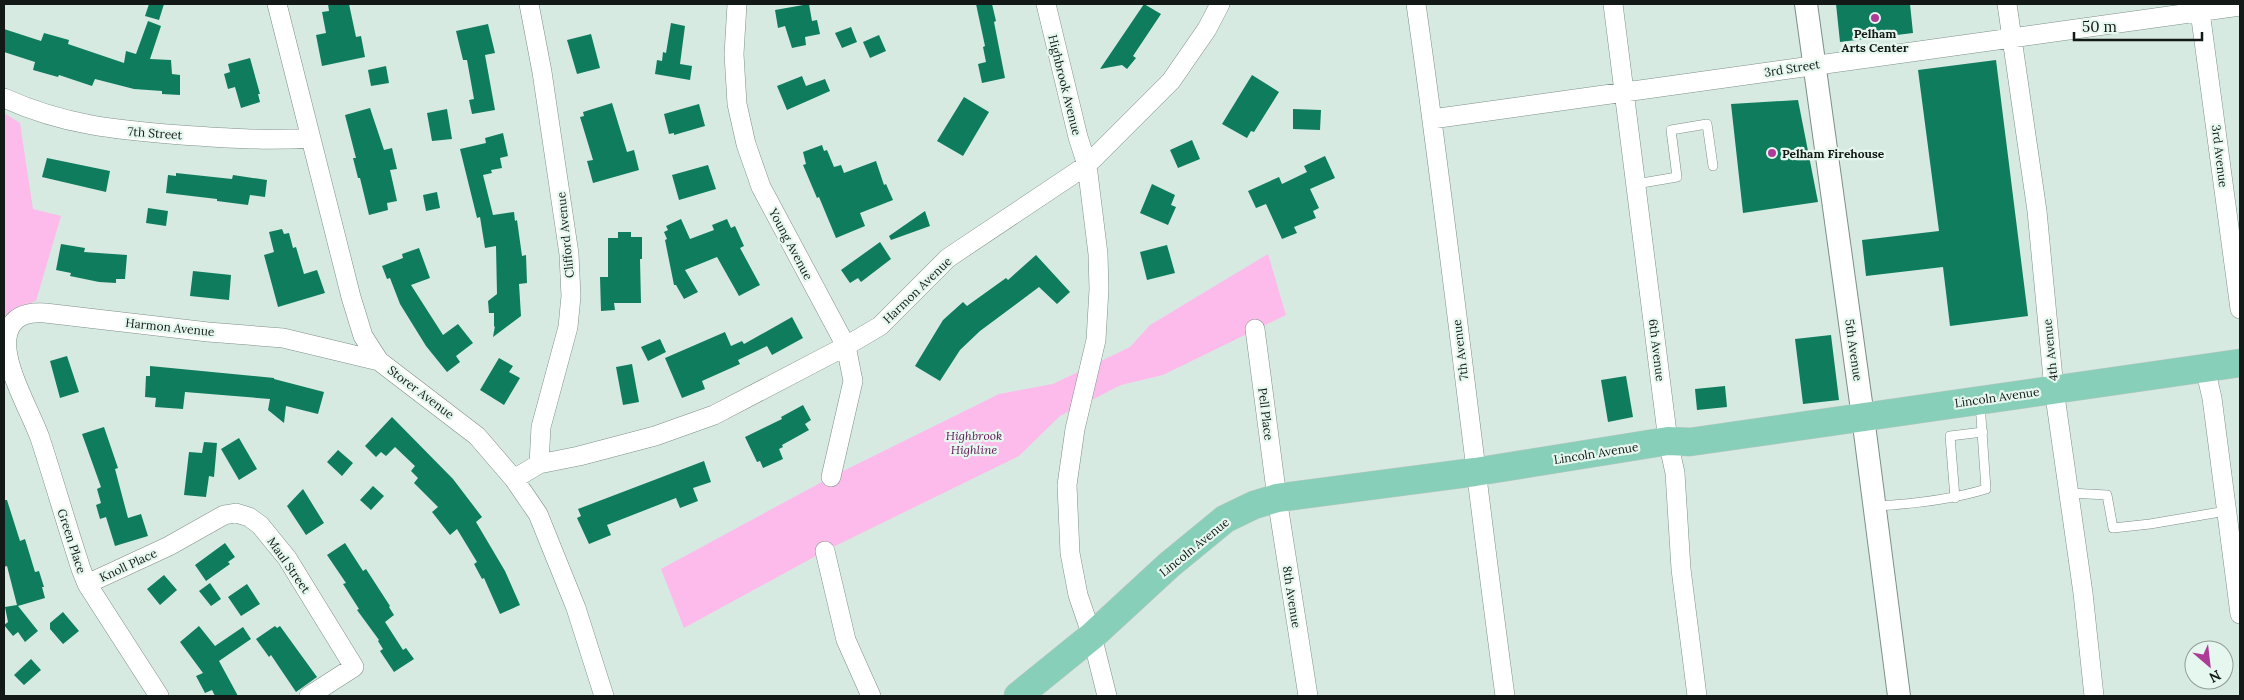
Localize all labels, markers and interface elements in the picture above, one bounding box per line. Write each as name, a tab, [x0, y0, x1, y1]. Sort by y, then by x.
scale bar	[2074, 10, 2202, 42]
marker: Pelham Arts Center	[1869, 12, 1881, 24]
text: 50 m	[2082, 17, 2117, 36]
place label: Pelham Arts Center	[1841, 26, 1909, 55]
street label: Highbrook Avenue	[1045, 33, 1085, 137]
street label: 3rd Street	[1763, 56, 1821, 80]
street label: 7th Street	[127, 124, 183, 142]
street label: 3rd Avenue	[2209, 124, 2231, 189]
place label: Pelham Firehouse	[1782, 146, 1885, 161]
marker: Pelham Firehouse	[1766, 147, 1778, 159]
street label: Clifford Avenue	[553, 191, 577, 279]
street label: Young Avenue	[765, 205, 816, 283]
street label: Harmon Avenue	[880, 253, 955, 327]
street label: Harmon Avenue	[125, 315, 216, 339]
street label: 7th Avenue	[1449, 318, 1471, 381]
street label: 6th Avenue	[1646, 318, 1668, 382]
street label: 5th Avenue	[1842, 318, 1866, 382]
street label: 4th Avenue	[2039, 318, 2061, 382]
street label: Storer Avenue	[385, 362, 457, 422]
street label: Lincoln Avenue	[1954, 384, 2041, 410]
street label: Pell Place	[1255, 387, 1277, 442]
park label: Highbrook Highline	[946, 428, 1002, 457]
street label: Lincoln Avenue	[1553, 439, 1640, 467]
street label: Green Place	[54, 507, 90, 576]
street label: Lincoln Avenue	[1156, 514, 1232, 580]
street label: Maul Street	[264, 534, 314, 596]
street label: Knoll Place	[97, 545, 160, 585]
street label: 8th Avenue	[1280, 565, 1304, 630]
north arrow	[2184, 640, 2234, 690]
text: N	[2206, 666, 2224, 687]

